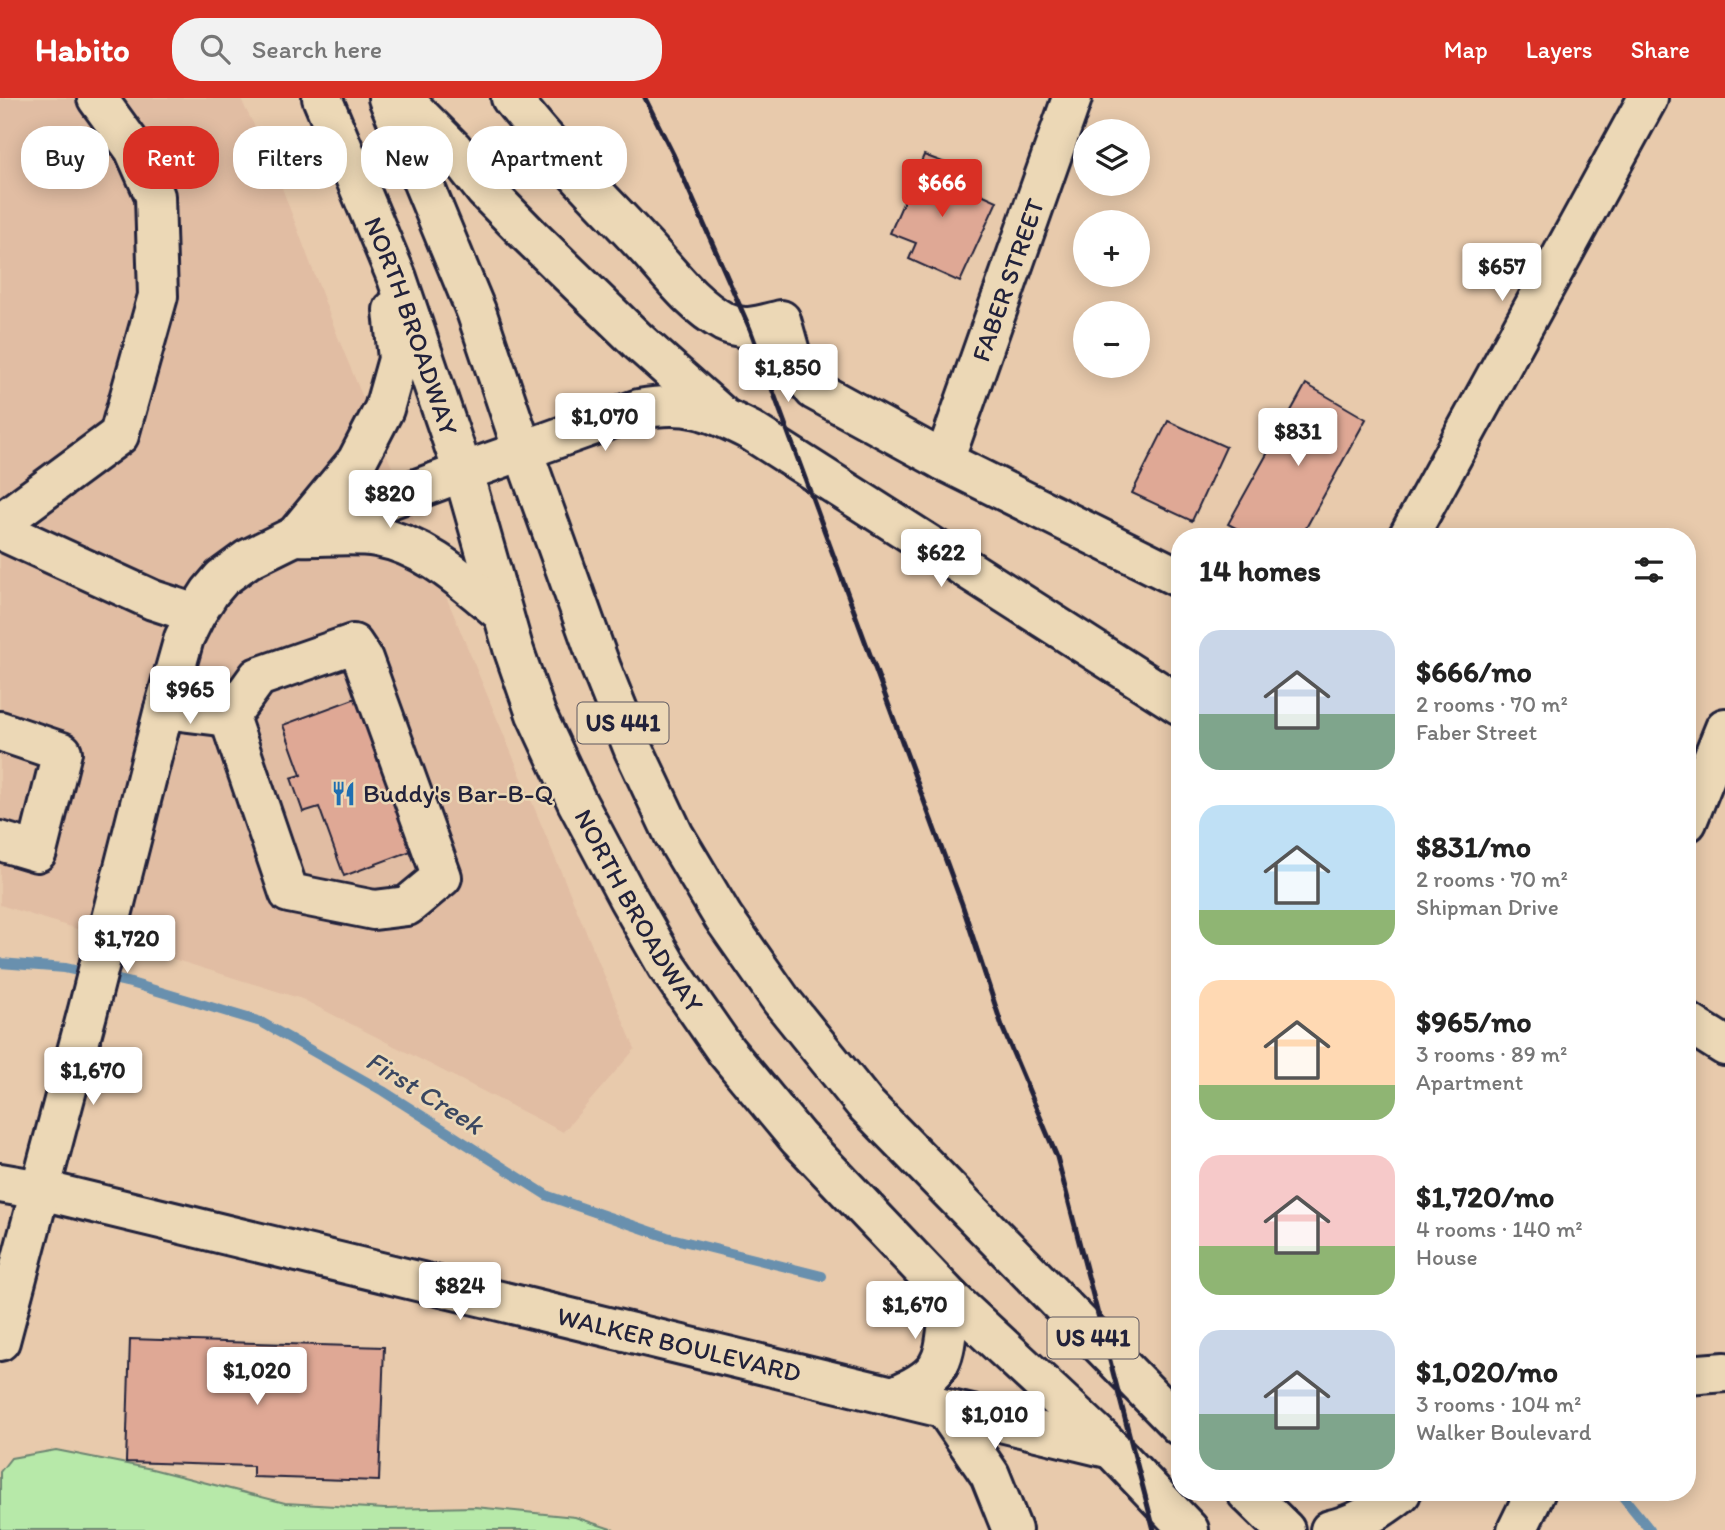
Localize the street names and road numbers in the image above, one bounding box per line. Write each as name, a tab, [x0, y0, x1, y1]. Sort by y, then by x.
street label: FABER STREET	[964, 194, 1051, 366]
street label: NORTH BROADWAY	[357, 212, 465, 439]
road number: US 441	[578, 702, 668, 744]
street label: NORTH BROADWAY	[568, 804, 710, 1019]
street label: WALKER BOULEVARD	[554, 1299, 804, 1389]
road number: US 441	[1048, 1318, 1138, 1358]

